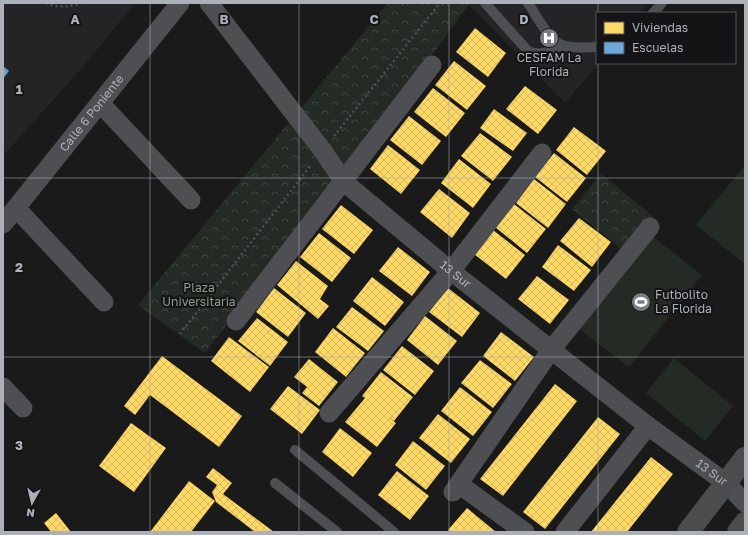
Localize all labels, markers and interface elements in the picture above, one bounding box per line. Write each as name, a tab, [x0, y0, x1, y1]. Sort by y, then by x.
text: A	[70, 11, 80, 27]
text: B	[219, 11, 229, 27]
text: C	[369, 11, 379, 27]
text: D	[519, 11, 529, 27]
legend	[596, 12, 736, 64]
text: Viviendas	[632, 20, 688, 35]
hospital icon: CESFAM La Florida	[538, 27, 560, 49]
text: Escuelas	[632, 40, 683, 55]
place label: CESFAM La Florida	[517, 50, 581, 79]
street label: Calle 6 Poniente	[56, 71, 127, 154]
text: 1	[16, 81, 23, 97]
street label: 13 Sur	[437, 257, 475, 291]
text: 2	[15, 259, 23, 275]
park label: Plaza Universitaria	[162, 280, 236, 309]
place label: Futbolito La Florida	[655, 287, 712, 316]
sports icon: Futbolito La Florida	[630, 291, 652, 313]
text: 3	[15, 437, 23, 453]
street label: 13 Sur	[693, 456, 731, 489]
north arrow	[12, 483, 52, 523]
text: N	[25, 506, 36, 520]

